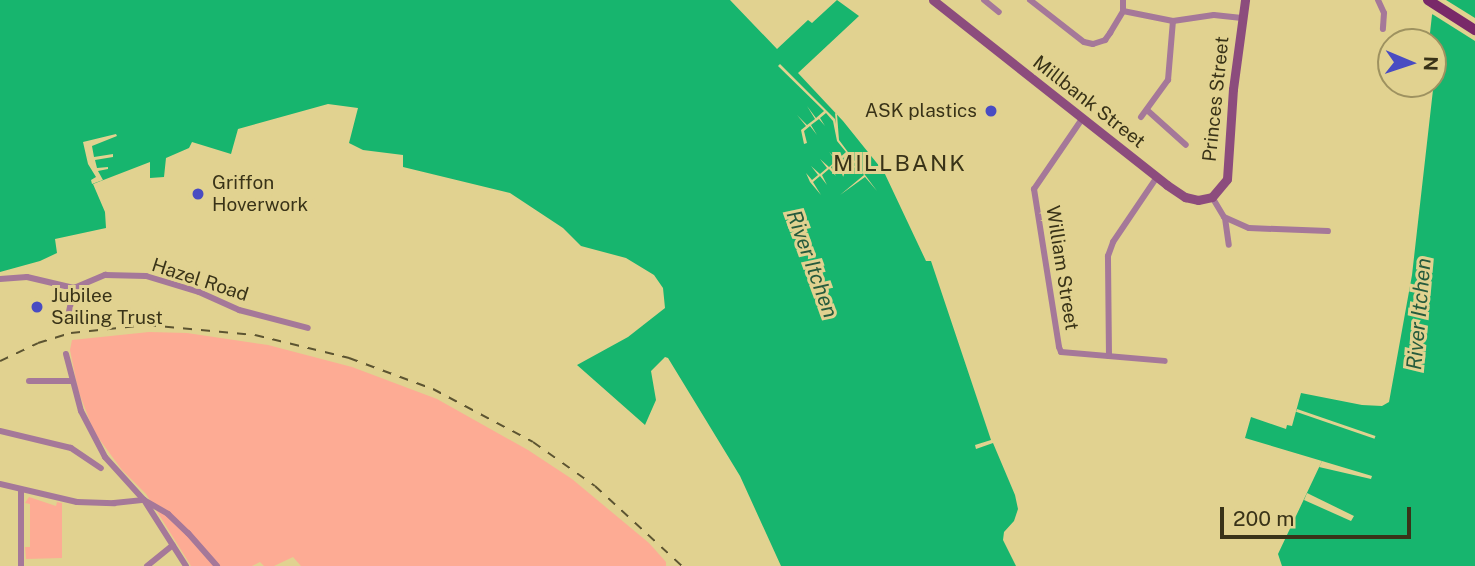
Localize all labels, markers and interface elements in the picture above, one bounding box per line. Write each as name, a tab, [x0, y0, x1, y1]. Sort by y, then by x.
north arrow	[1377, 28, 1447, 98]
street label: Princes Street	[1198, 35, 1234, 163]
street label: Millbank Street	[1028, 51, 1150, 153]
text: N	[1420, 56, 1442, 71]
place label: ASK plastics	[865, 100, 977, 122]
marker: ASK plastics	[983, 103, 999, 119]
district label: MILLBANK	[834, 149, 966, 177]
place label: Griffon Hoverwork	[212, 172, 308, 216]
marker: Griffon Hoverwork	[190, 186, 206, 202]
street label: William Street	[1041, 204, 1083, 332]
water label: River Itchen	[781, 207, 843, 321]
street label: Hazel Road	[149, 254, 251, 306]
water label: River Itchen	[1402, 257, 1436, 371]
place label: Jubilee Sailing Trust	[51, 285, 163, 329]
marker: Jubilee Sailing Trust	[29, 299, 45, 315]
scale bar	[1223, 492, 1414, 536]
text: 200 m	[1233, 506, 1294, 531]

